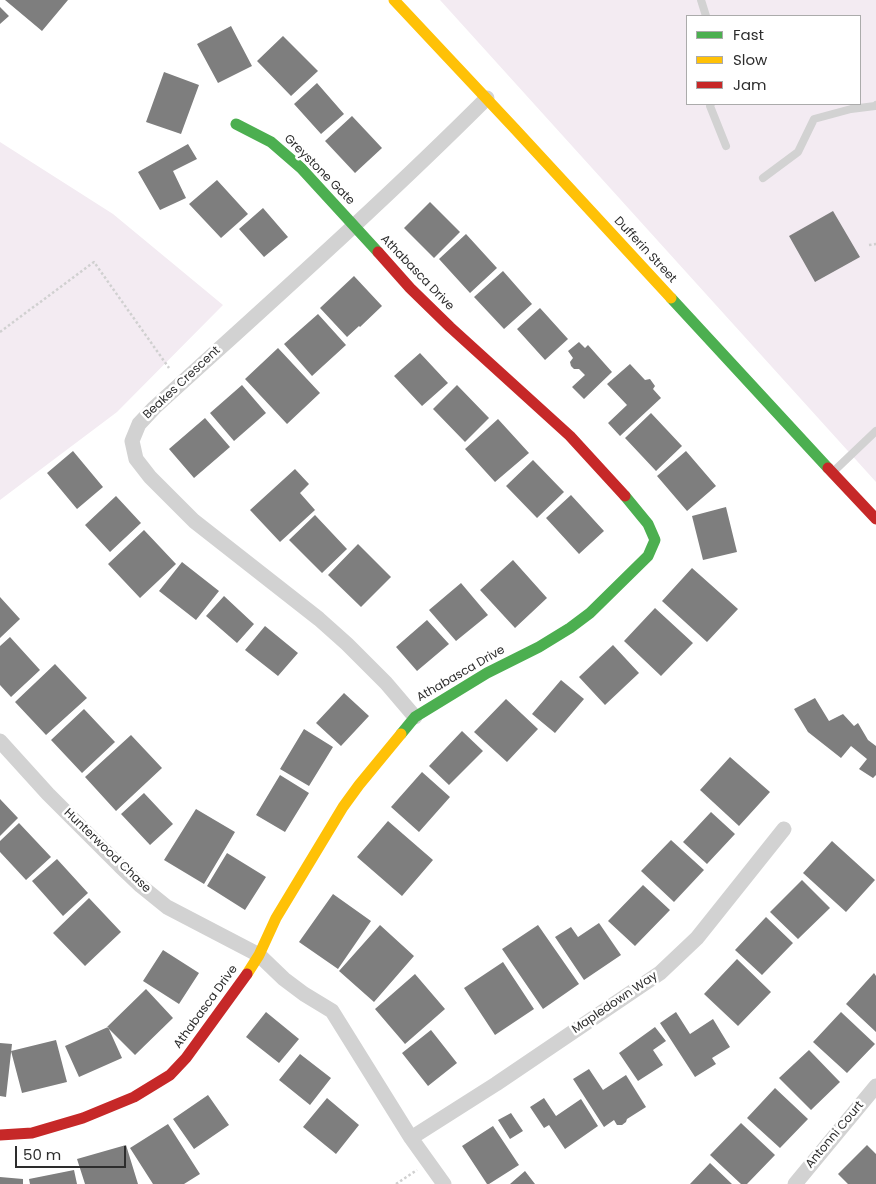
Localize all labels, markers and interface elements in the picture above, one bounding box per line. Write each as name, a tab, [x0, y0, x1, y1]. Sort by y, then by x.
legend	[686, 15, 861, 105]
text: Fast	[733, 24, 764, 45]
text: Slow	[733, 49, 767, 70]
text: Jam	[733, 74, 767, 95]
street label: Greystone Gate	[281, 132, 357, 208]
street label: Dufferin Street	[611, 214, 679, 286]
street label: Athabasca Drive	[377, 232, 457, 314]
street label: Beakes Crescent	[140, 344, 224, 422]
street label: Athabasca Drive	[414, 643, 508, 705]
street label: Hunterwood Chase	[61, 806, 153, 896]
street label: Athabasca Drive	[171, 963, 241, 1051]
street label: Mapledown Way	[570, 969, 660, 1037]
street label: Antonni Court	[803, 1099, 867, 1171]
scale bar	[18, 1136, 129, 1168]
text: 50 m	[23, 1144, 61, 1165]

